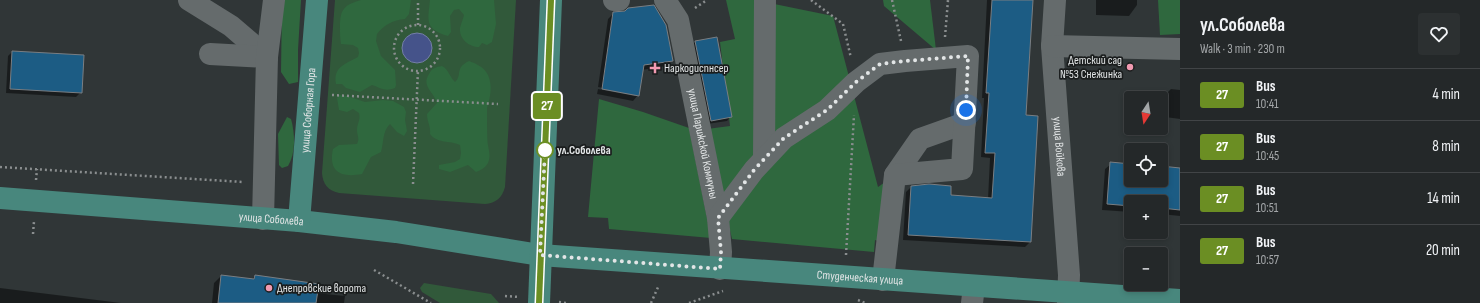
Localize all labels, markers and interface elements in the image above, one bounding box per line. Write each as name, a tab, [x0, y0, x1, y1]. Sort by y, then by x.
button: heart	[1418, 13, 1460, 55]
text: ул.Соболева	[1200, 14, 1285, 37]
text: Walk · 3 min · 230 m	[1200, 41, 1285, 57]
place label: Детский сад №53 Снежинка	[1060, 53, 1122, 82]
place label: Наркодиспнсер	[664, 61, 728, 76]
marker: Наркодиспнсер	[649, 62, 661, 74]
marker: Детский сад №53 Снежинка	[1125, 62, 1135, 72]
street label: улица Соборная Гора	[298, 67, 319, 154]
text: Bus	[1256, 77, 1275, 96]
text: 4 min	[1433, 85, 1460, 104]
text: 27	[1216, 86, 1228, 103]
street label: улица Парижской Коммуны	[684, 87, 721, 200]
north arrow	[1124, 91, 1168, 135]
map controls	[1124, 91, 1168, 291]
line badge: 27	[529, 93, 565, 119]
text: 10:41	[1256, 96, 1279, 112]
text: 27	[541, 97, 553, 114]
your location	[956, 100, 976, 120]
street label: улица Войкова	[1049, 116, 1069, 177]
text: Bus	[1256, 129, 1275, 148]
text: 8 min	[1432, 137, 1460, 156]
text: 27	[1216, 138, 1228, 155]
marker: ул.Соболева	[536, 141, 554, 159]
place label: ул.Соболева	[557, 143, 611, 158]
button: locate	[1124, 143, 1168, 187]
text: 10:45	[1256, 148, 1279, 164]
text: Bus	[1256, 181, 1275, 200]
text: 14 min	[1427, 189, 1460, 208]
text: 27	[1216, 190, 1228, 207]
button: +	[1124, 195, 1168, 239]
text: 10:51	[1256, 200, 1278, 216]
street label: улица Соболева	[238, 209, 305, 229]
text: Bus	[1256, 233, 1275, 252]
text: 20 min	[1426, 241, 1460, 260]
text: 27	[1216, 242, 1228, 259]
button: −	[1124, 247, 1168, 291]
text: 10:57	[1256, 252, 1279, 268]
street label: Студенческая улица	[816, 267, 904, 289]
place label: Днепровские ворота	[277, 281, 366, 296]
marker: Днепровские ворота	[264, 283, 274, 293]

